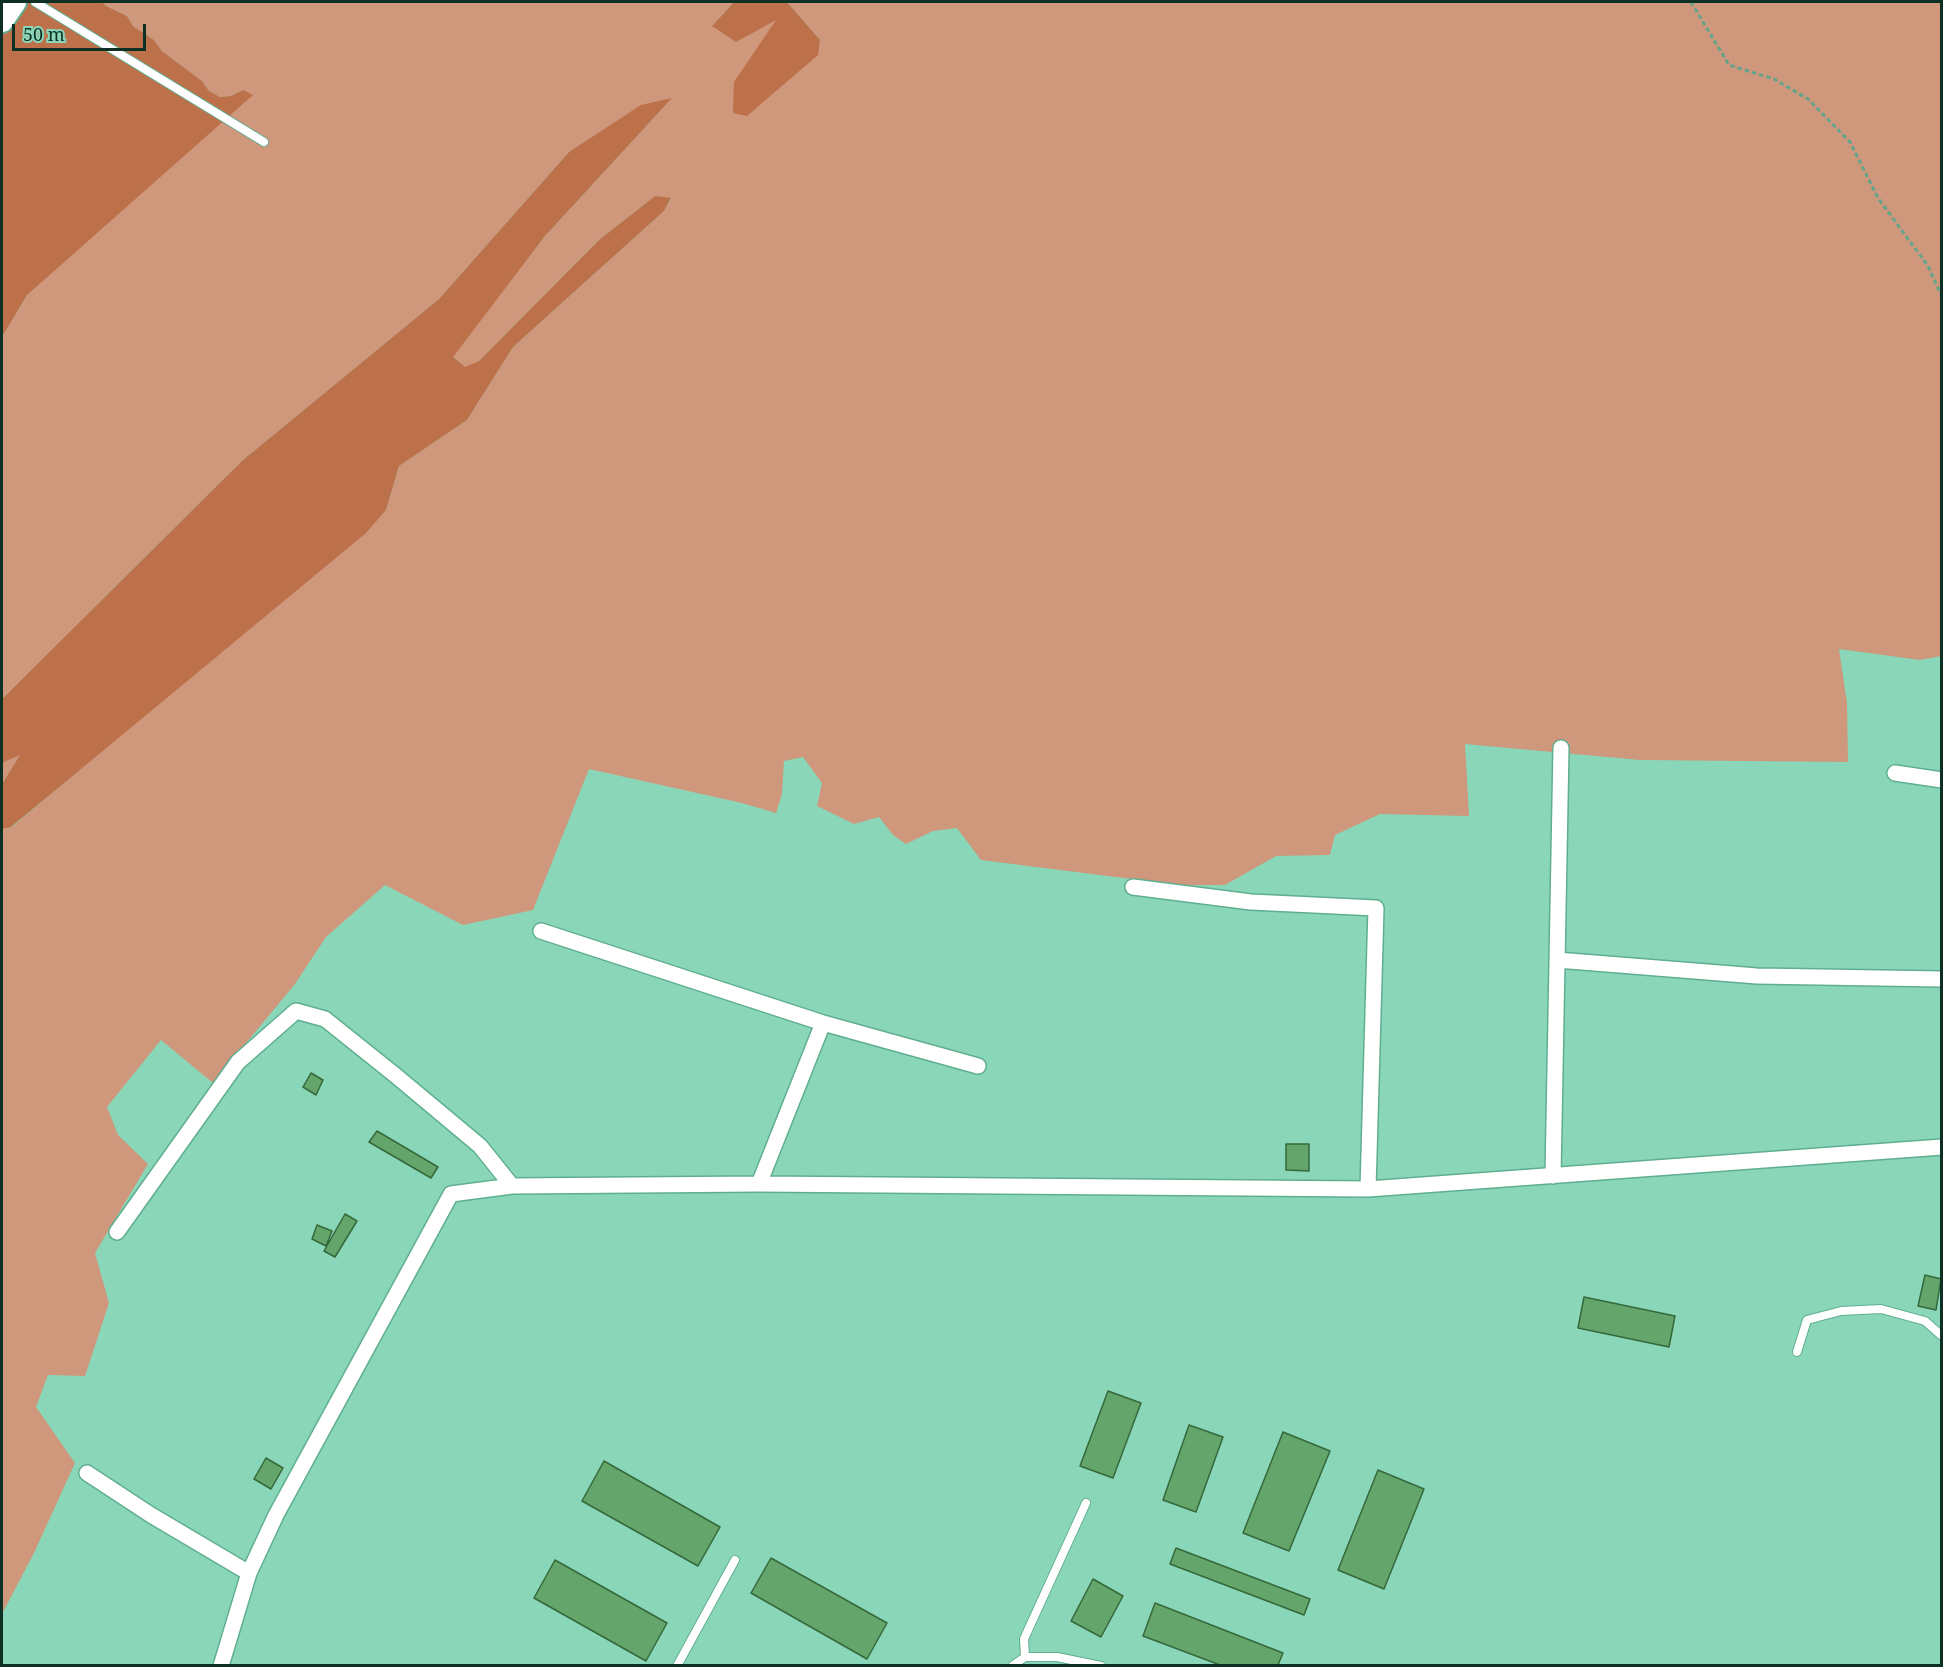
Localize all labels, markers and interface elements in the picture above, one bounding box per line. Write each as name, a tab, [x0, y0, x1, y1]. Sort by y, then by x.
scale bar	[15, 12, 148, 50]
text: 50 m	[23, 22, 65, 46]

